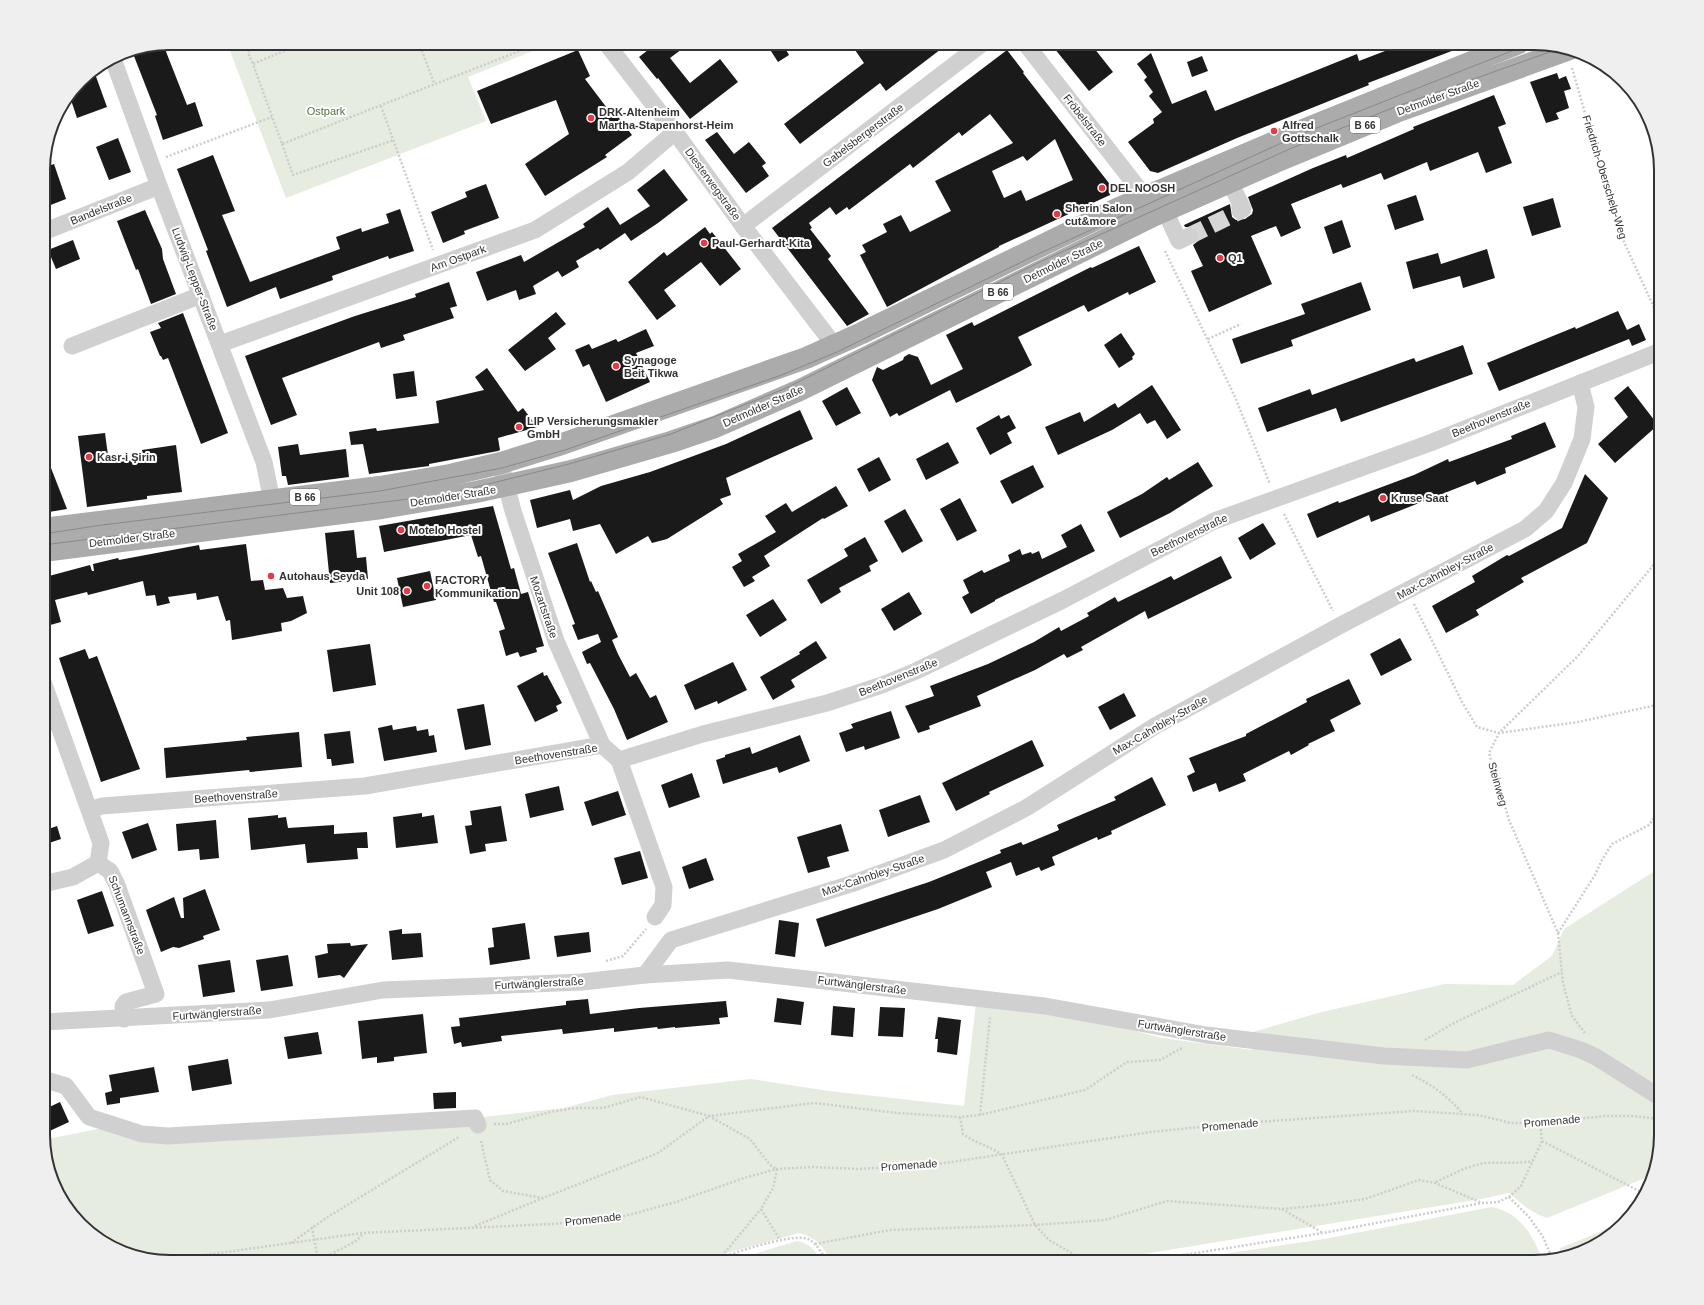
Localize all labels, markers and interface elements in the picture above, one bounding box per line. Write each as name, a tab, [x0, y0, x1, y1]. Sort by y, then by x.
street label: Detmolder Straße	[1395, 77, 1481, 117]
street label: Fröbelstraße	[1061, 92, 1109, 148]
street label: Gabelsbergerstraße	[820, 101, 906, 169]
park label: Ostpark	[307, 105, 346, 117]
place label: DRK-Altenheim Martha-Stapenhorst-Heim	[599, 106, 734, 131]
marker: DRK-Altenheim Martha-Stapenhorst-Heim	[586, 113, 596, 123]
street label: Friedrich-Oberschelp-Weg	[1580, 114, 1630, 240]
road number: B 66	[1350, 117, 1380, 133]
place label: Alfred Gottschalk	[1282, 119, 1340, 144]
marker: Alfred Gottschalk	[1269, 126, 1279, 136]
street label: Diesterwegstraße	[683, 146, 743, 222]
place label: DEL NOOSH	[1110, 182, 1175, 194]
marker: DEL NOOSH	[1097, 183, 1107, 193]
street label: Bandelstraße	[68, 191, 134, 227]
place label: Sherin Salon cut&more	[1065, 202, 1133, 227]
marker: Sherin Salon cut&more	[1052, 209, 1062, 219]
street label: Ludwig-Lepper-Straße	[170, 226, 220, 332]
place label: Paul-Gerhardt-Kita	[712, 237, 811, 249]
street label: Detmolder Straße	[1021, 237, 1105, 285]
marker: Paul-Gerhardt-Kita	[699, 238, 709, 248]
street label: Am Ostpark	[429, 242, 488, 274]
place label: Q1	[1228, 252, 1243, 264]
marker: Q1	[1215, 253, 1225, 263]
road number: B 66	[983, 284, 1013, 300]
place label: Synagoge Beit Tikwa	[624, 354, 679, 379]
marker: Synagoge Beit Tikwa	[611, 361, 621, 371]
street label: Detmolder Straße	[721, 383, 805, 429]
street label: Beethovenstraße	[1450, 397, 1532, 439]
place label: LIP Versicherungsmakler GmbH	[527, 415, 659, 440]
marker: LIP Versicherungsmakler GmbH	[514, 422, 524, 432]
place label: Kasr-i Şirin	[97, 451, 156, 463]
marker: Kasr-i Şirin	[84, 452, 94, 462]
street label: Detmolder Straße	[409, 483, 497, 509]
road number: B 66	[290, 489, 320, 505]
place label: Kruse Saat	[1391, 492, 1449, 504]
marker: Kruse Saat	[1378, 493, 1388, 503]
street label: Beethovenstraße	[1149, 511, 1229, 559]
place label: Motelo Hostel	[409, 524, 481, 536]
marker: Motelo Hostel	[396, 525, 406, 535]
street label: Detmolder Straße	[88, 527, 176, 549]
street label: Max-Cahnbley-Straße	[1395, 540, 1495, 602]
place label: Autohaus Seyda	[279, 570, 366, 582]
marker: Autohaus Seyda	[266, 571, 276, 581]
place label: FACTORY Kommunikation	[435, 574, 518, 599]
street label: Mozartstraße	[528, 574, 560, 640]
marker: FACTORY Kommunikation	[422, 581, 432, 591]
place label: Unit 108	[356, 585, 399, 597]
marker: Unit 108	[402, 586, 412, 596]
street label: Beethovenstraße	[857, 656, 939, 698]
street label: Max-Cahnbley-Straße	[1110, 693, 1210, 757]
street label: Beethovenstraße	[514, 742, 598, 766]
street label: Steinweg	[1486, 761, 1510, 807]
street label: Beethovenstraße	[194, 787, 278, 805]
street label: Max-Cahnbley-Straße	[820, 852, 926, 898]
street label: Schumannstraße	[106, 874, 148, 956]
street label: Furtwänglerstraße	[817, 974, 907, 996]
street label: Furtwänglerstraße	[494, 975, 584, 991]
street label: Furtwänglerstraße	[172, 1004, 262, 1022]
street label: Furtwänglerstraße	[1137, 1017, 1227, 1043]
street label: Promenade	[1523, 1113, 1581, 1129]
street label: Promenade	[1201, 1117, 1259, 1133]
street label: Promenade	[880, 1157, 938, 1173]
street label: Promenade	[564, 1210, 622, 1228]

